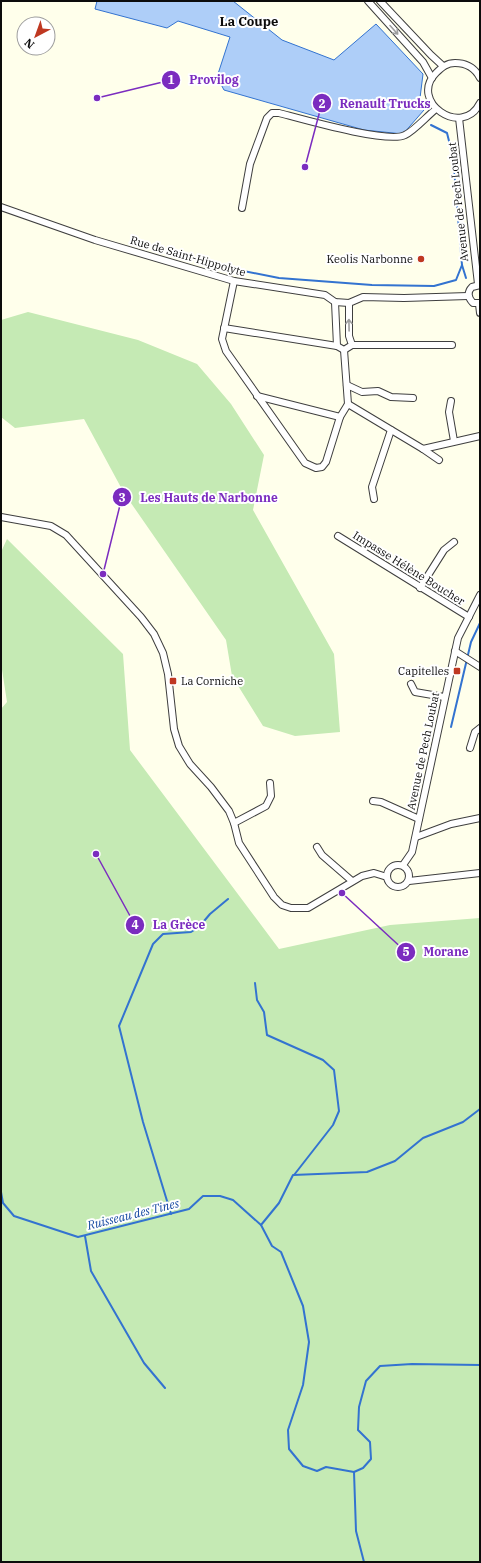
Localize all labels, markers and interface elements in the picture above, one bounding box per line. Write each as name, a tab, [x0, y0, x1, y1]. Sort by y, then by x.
district label: La Coupe	[220, 13, 278, 30]
north arrow	[16, 16, 56, 56]
one-way arrow	[389, 25, 399, 35]
text: N	[21, 35, 37, 52]
callout: Provilog	[161, 68, 247, 92]
text: 1	[167, 72, 175, 87]
text: Provilog	[189, 72, 239, 87]
callout: Renault Trucks	[312, 91, 439, 115]
text: 2	[318, 96, 326, 111]
text: Renault Trucks	[339, 96, 431, 111]
street label: Avenue de Pech Loubat	[445, 141, 471, 262]
street label: Rue de Saint-Hippolyte	[129, 233, 247, 279]
place label: Keolis Narbonne	[326, 252, 413, 266]
marker: Keolis Narbonne	[416, 254, 426, 264]
one-way arrow	[345, 319, 353, 332]
callout: Les Hauts de Narbonne	[112, 485, 285, 509]
text: 3	[118, 490, 126, 505]
text: Les Hauts de Narbonne	[140, 490, 278, 505]
street label: Impasse Hélène Boucher	[351, 528, 468, 608]
place label: Capitelles	[398, 664, 449, 678]
marker: Capitelles	[452, 666, 462, 676]
place label: La Corniche	[181, 674, 243, 688]
marker: La Corniche	[168, 676, 178, 686]
street label: Avenue de Pech Loubat	[404, 691, 442, 811]
callout: La Grèce	[125, 913, 213, 937]
text: 4	[131, 917, 139, 932]
text: La Grèce	[153, 917, 205, 932]
callout: Morane	[396, 940, 477, 964]
text: 5	[402, 944, 410, 959]
text: Morane	[423, 944, 469, 959]
water label: Ruisseau des Tines	[85, 1195, 181, 1233]

